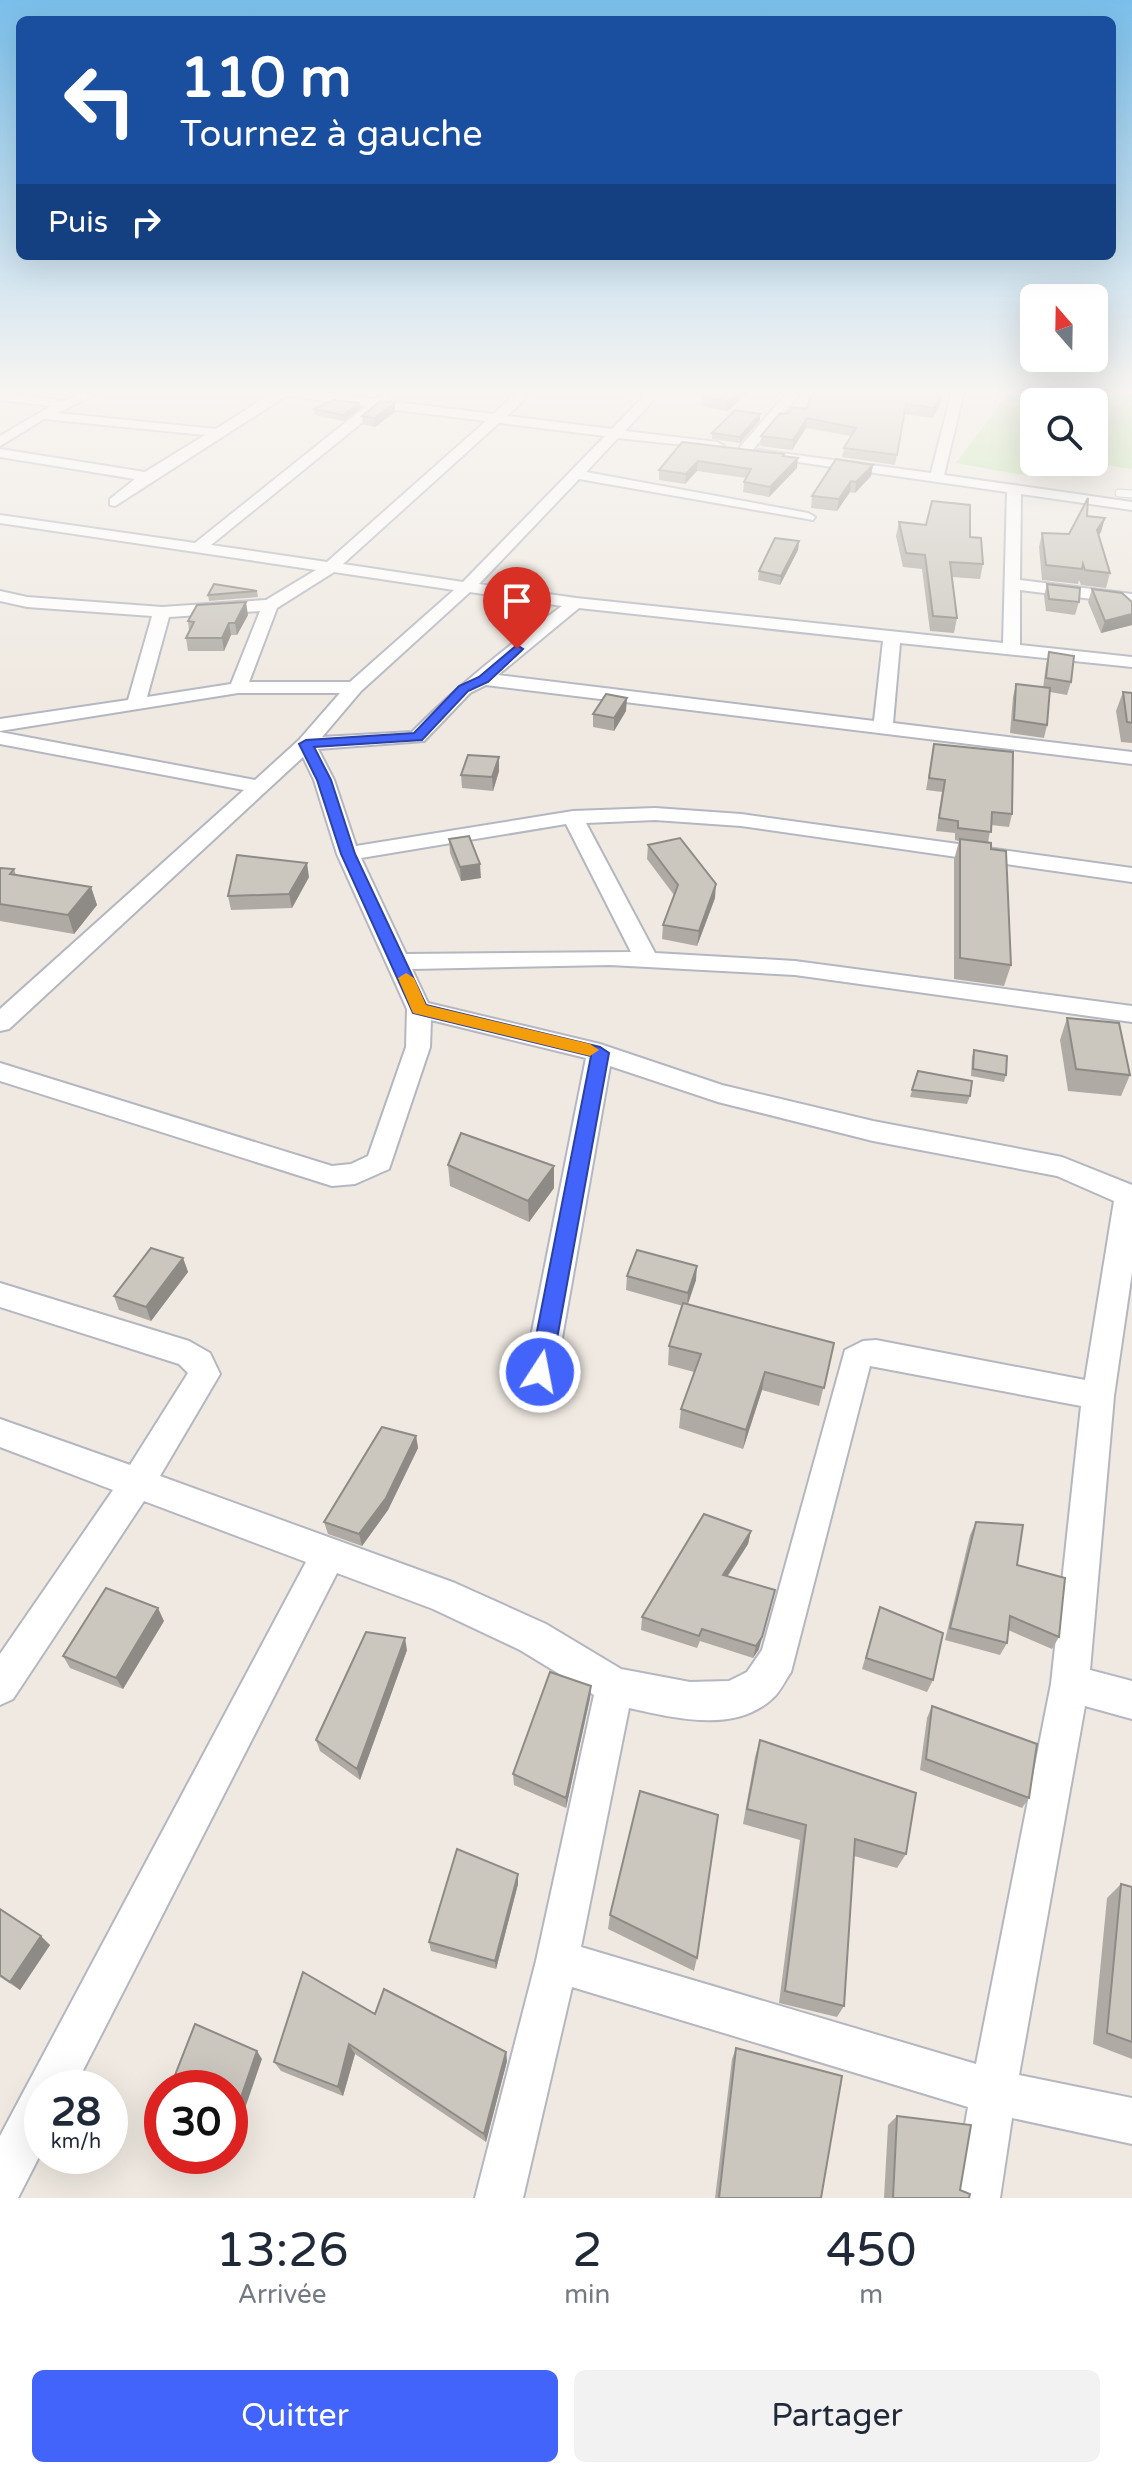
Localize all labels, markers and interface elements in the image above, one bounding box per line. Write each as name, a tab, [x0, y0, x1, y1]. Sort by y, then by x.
text: 110 m	[180, 45, 351, 112]
icon: left	[48, 48, 152, 152]
text: Tournez à gauche	[180, 113, 483, 156]
icon: right	[124, 200, 168, 244]
text: Puis	[48, 204, 108, 241]
north arrow	[1020, 284, 1108, 372]
map controls	[1020, 284, 1108, 476]
button: search	[1020, 388, 1108, 476]
pin	[483, 567, 551, 649]
icon: arrive	[495, 579, 539, 623]
position arrow	[498, 1330, 582, 1414]
speed limit sign: 30	[144, 2070, 248, 2174]
text: 28	[51, 2088, 101, 2136]
text: km/h	[51, 2130, 101, 2154]
text: 13:26	[216, 2222, 349, 2280]
text: 2	[572, 2222, 602, 2280]
text: 450	[826, 2222, 916, 2280]
text: Arrivée	[238, 2279, 326, 2310]
text: min	[564, 2279, 610, 2310]
text: m	[859, 2279, 883, 2310]
button: Quitter	[32, 2370, 558, 2462]
button: Partager	[574, 2370, 1100, 2462]

